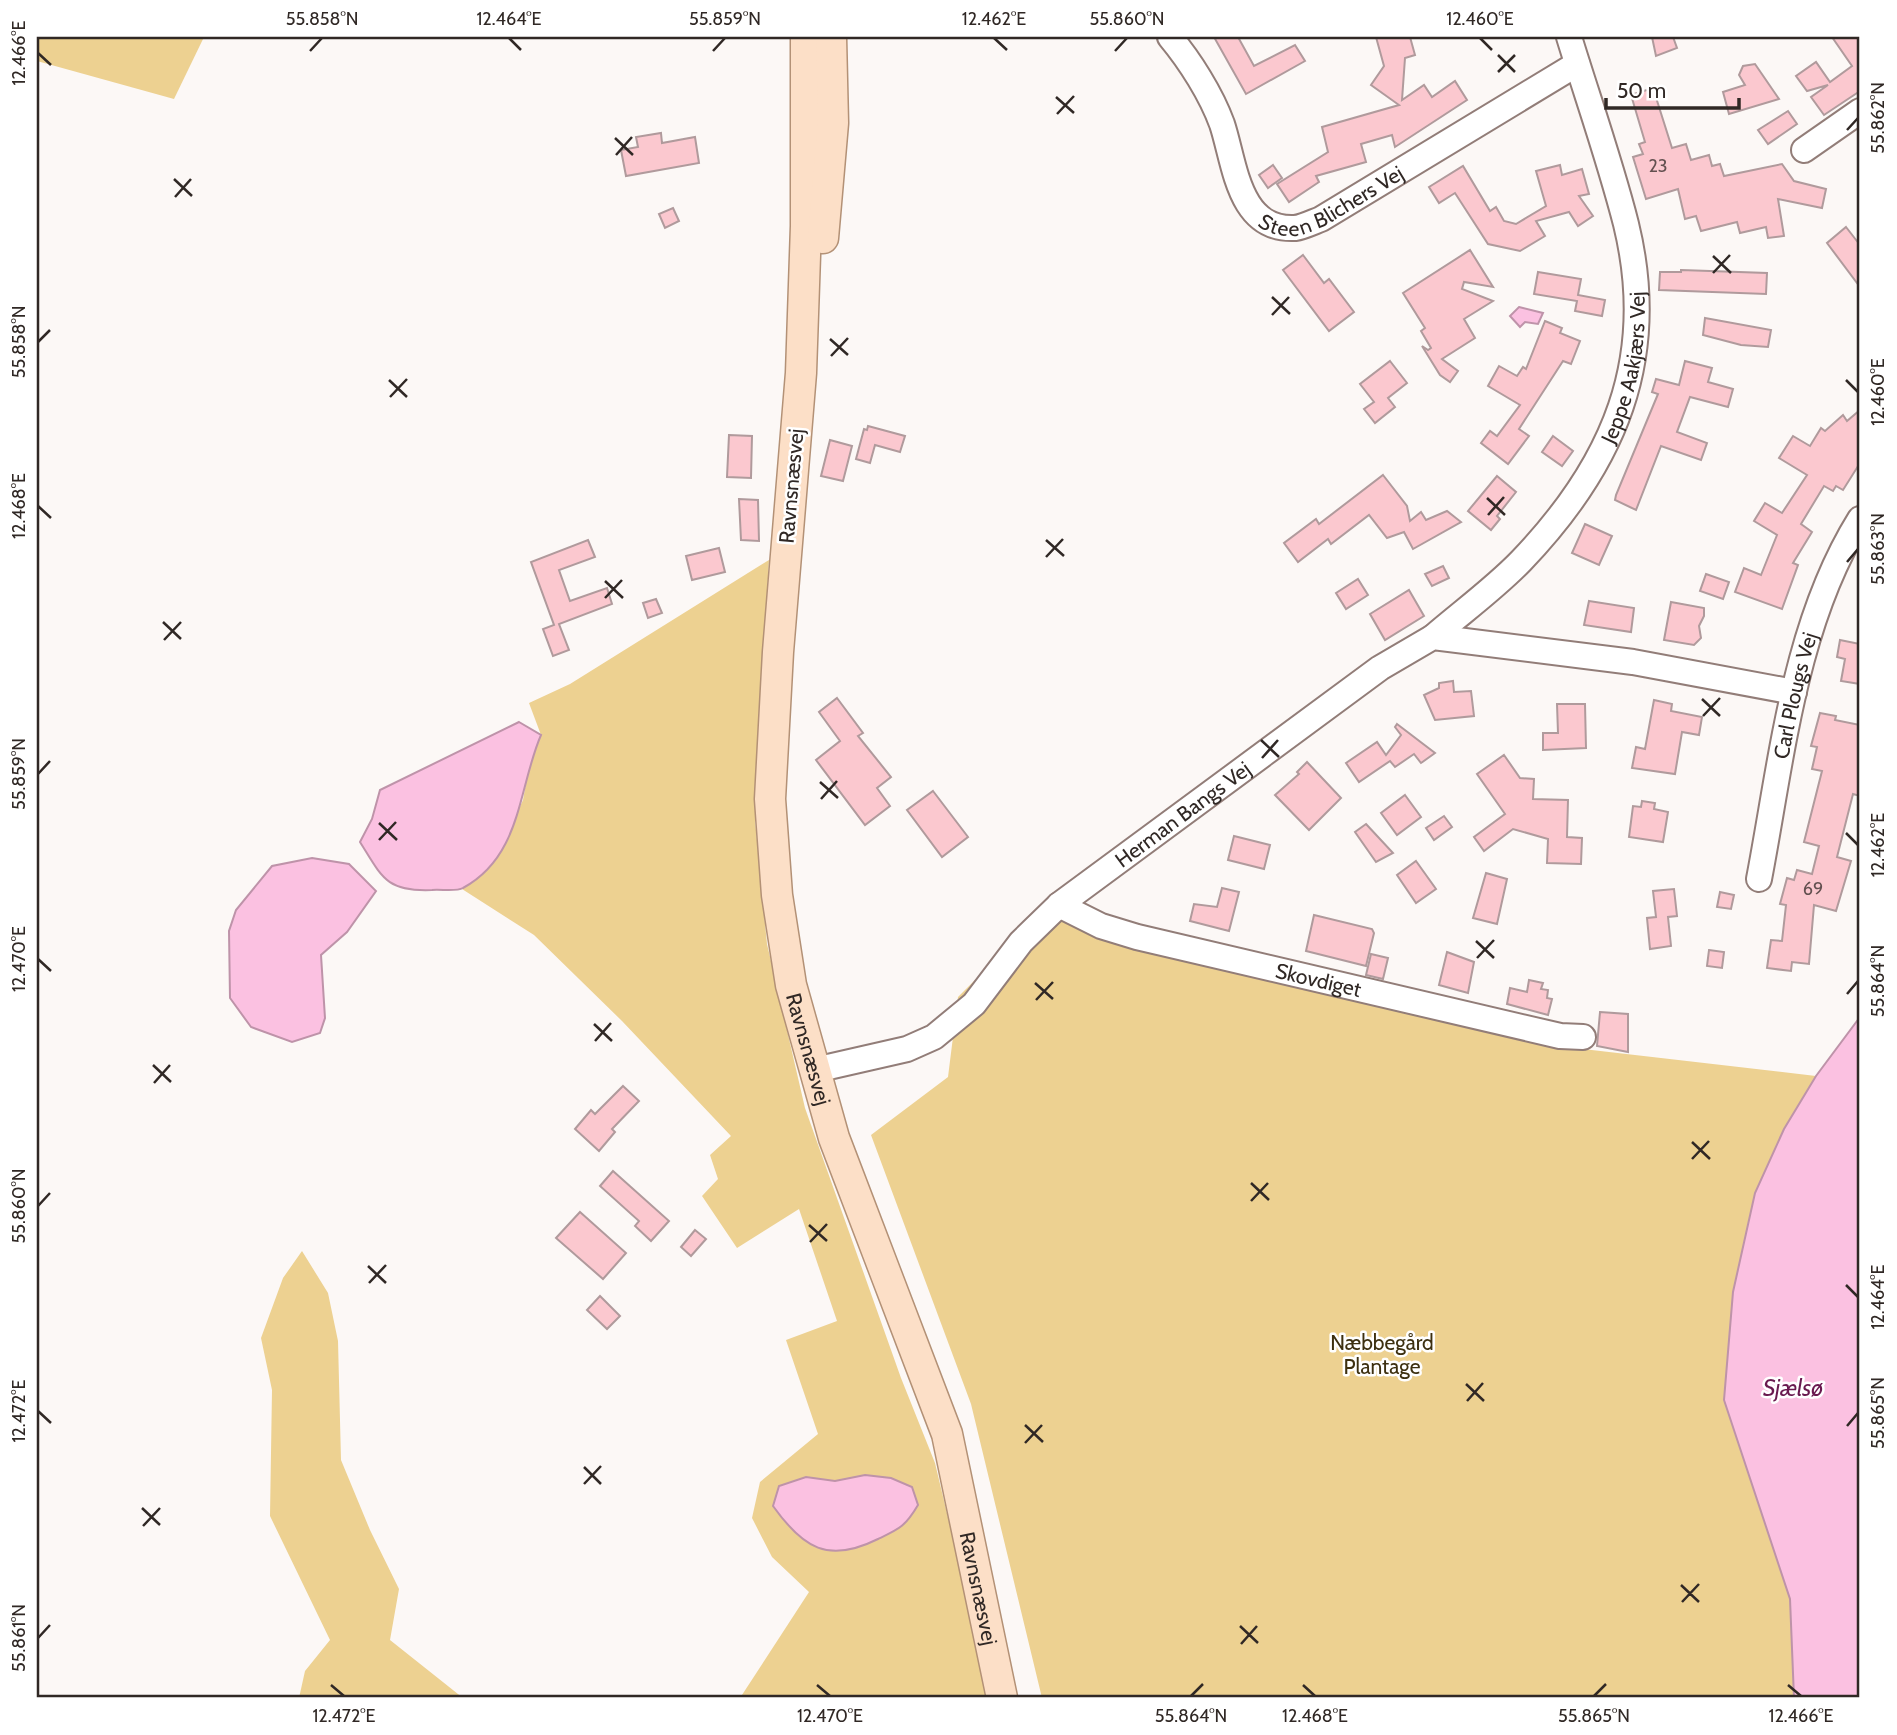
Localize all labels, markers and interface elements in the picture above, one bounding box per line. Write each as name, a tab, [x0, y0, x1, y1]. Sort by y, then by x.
text: 55.858°N	[286, 8, 358, 30]
text: 12.464°E	[476, 8, 542, 30]
text: 55.859°N	[689, 8, 761, 30]
text: 12.462°E	[962, 8, 1026, 30]
text: 55.860°N	[1090, 8, 1164, 30]
text: 12.460°E	[1446, 8, 1514, 30]
text: 12.466°E	[8, 21, 30, 85]
scale bar	[1606, 66, 1740, 110]
text: 50 m	[1617, 78, 1666, 103]
text: 55.862°N	[1867, 82, 1889, 154]
house number: 23	[1648, 155, 1668, 177]
street label: Steen Blichers Vej	[1254, 160, 1408, 241]
street label: Jeppe Aakjærs Vej	[1595, 291, 1650, 448]
text: 55.858°N	[8, 306, 30, 378]
text: 12.460°E	[1867, 358, 1889, 426]
street label: Ravnsnæsvej	[774, 428, 809, 545]
text: 12.468°E	[8, 473, 30, 539]
text: 55.863°N	[1867, 513, 1889, 585]
street label: Carl Plougs Vej	[1768, 629, 1823, 761]
text: 55.859°N	[8, 738, 30, 810]
street label: Herman Bangs Vej	[1110, 756, 1256, 872]
text: 12.462°E	[1867, 813, 1889, 877]
house number: 69	[1803, 878, 1823, 900]
text: 12.470°E	[8, 926, 30, 992]
text: 55.864°N	[1867, 945, 1889, 1017]
street label: Skovdiget	[1273, 957, 1364, 1002]
street label: Ravnsnæsvej	[781, 990, 837, 1108]
text: 55.860°N	[8, 1169, 30, 1243]
text: 12.464°E	[1867, 1264, 1889, 1330]
park label: Næbbegård Plantage	[1330, 1330, 1434, 1379]
water label: Sjælsø	[1763, 1374, 1823, 1402]
text: 55.865°N	[1867, 1377, 1889, 1449]
text: 12.472°E	[8, 1379, 30, 1443]
street label: Ravnsnæsvej	[955, 1529, 1003, 1648]
text: 55.861°N	[8, 1604, 30, 1672]
text: 12.472°E	[312, 1705, 376, 1727]
text: 12.470°E	[797, 1705, 863, 1727]
text: 55.864°N	[1155, 1705, 1227, 1727]
text: 12.468°E	[1282, 1705, 1348, 1727]
text: 55.865°N	[1558, 1705, 1630, 1727]
text: 12.466°E	[1769, 1705, 1833, 1727]

